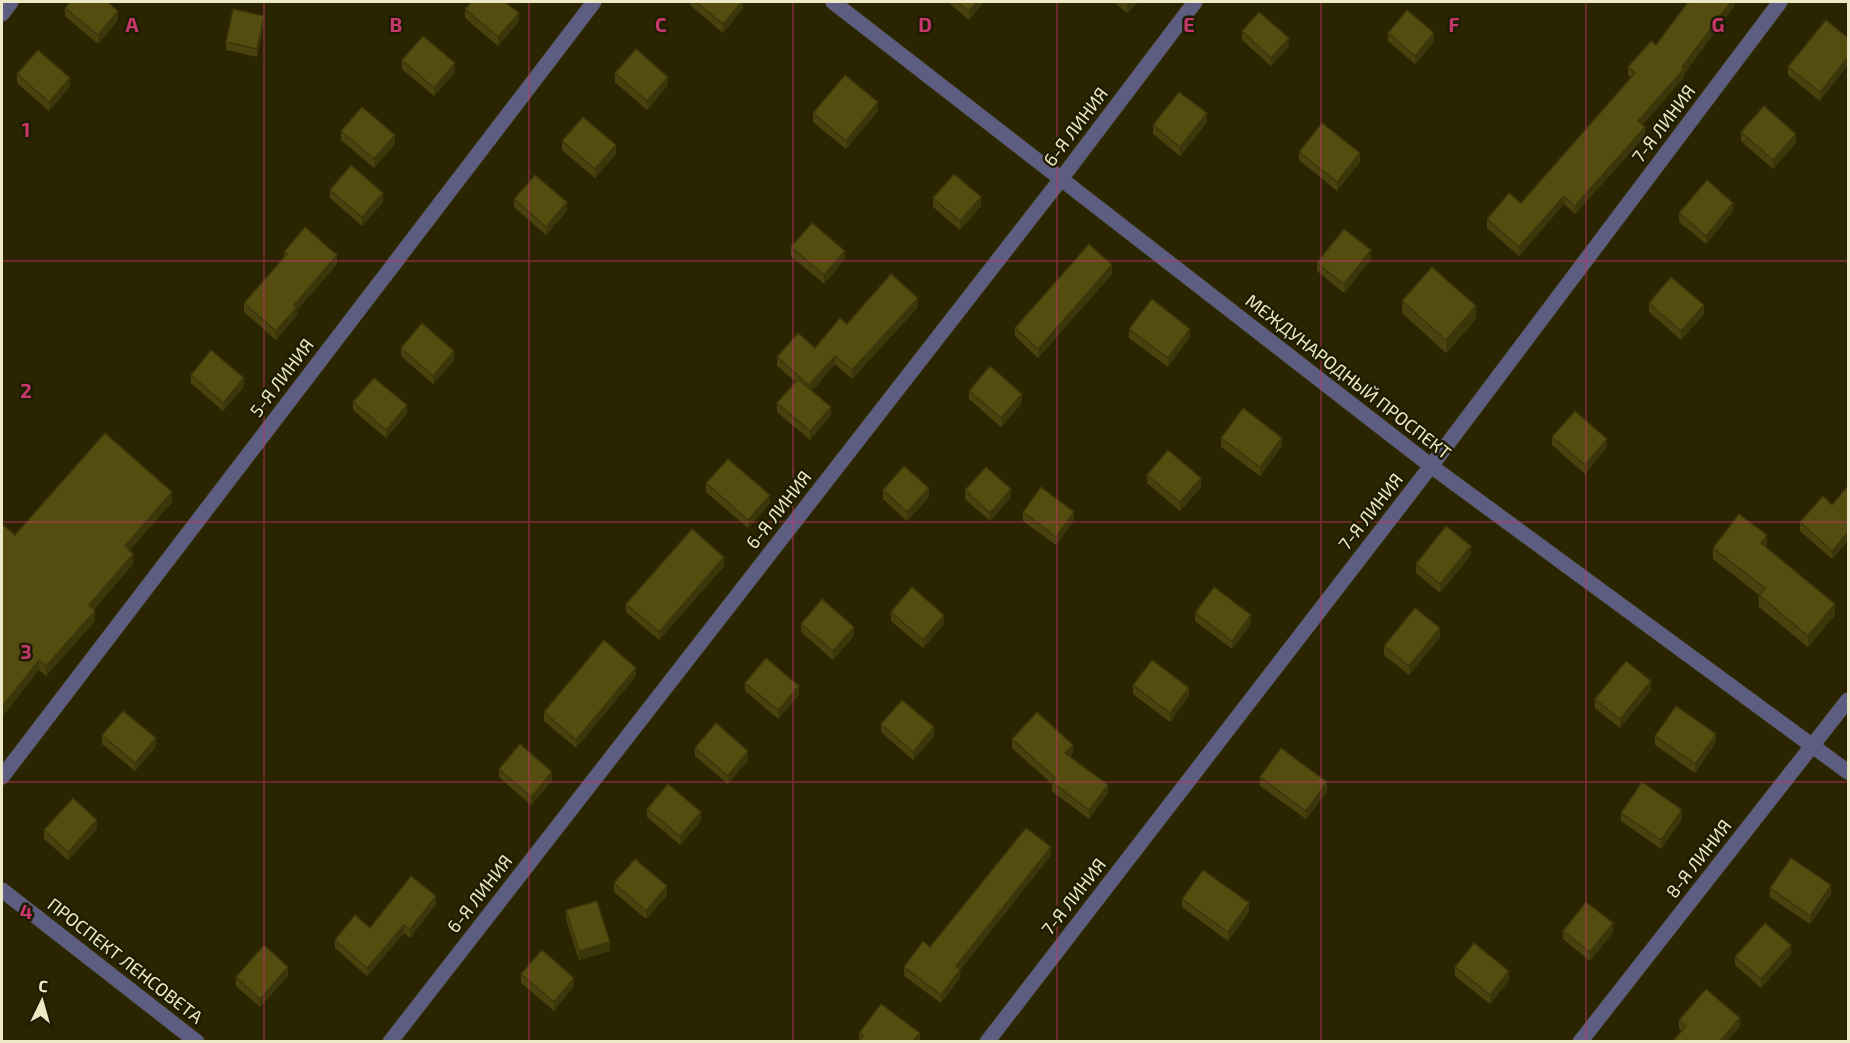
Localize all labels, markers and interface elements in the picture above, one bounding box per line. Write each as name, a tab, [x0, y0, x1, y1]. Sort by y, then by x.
text: A	[125, 12, 139, 36]
text: B	[390, 12, 402, 36]
text: C	[655, 12, 667, 36]
text: D	[918, 12, 932, 36]
text: E	[1183, 12, 1195, 36]
text: F	[1448, 12, 1460, 36]
text: G	[1712, 12, 1724, 36]
street label: 7-Я ЛИНИЯ	[1627, 80, 1700, 167]
street label: 6-Я ЛИНИЯ	[1038, 83, 1112, 170]
text: 1	[22, 117, 30, 141]
street label: МЕЖДУНАРОДНЫЙ ПРОСПЕКТ	[1241, 289, 1456, 464]
street label: 5-Я ЛИНИЯ	[245, 334, 318, 421]
text: 2	[20, 378, 32, 402]
street label: 6-Я ЛИНИЯ	[741, 466, 816, 553]
street label: 7-Я ЛИНИЯ	[1333, 469, 1407, 554]
text: 3	[20, 639, 32, 663]
street label: 8-Я ЛИНИЯ	[1661, 815, 1736, 902]
street label: 6-Я ЛИНИЯ	[442, 850, 517, 937]
street label: 7-Я ЛИНИЯ	[1036, 854, 1110, 939]
street label: ПРОСПЕКТ ЛЕНСОВЕТА	[43, 894, 207, 1028]
text: 4	[20, 899, 33, 923]
north arrow	[12, 971, 72, 1031]

